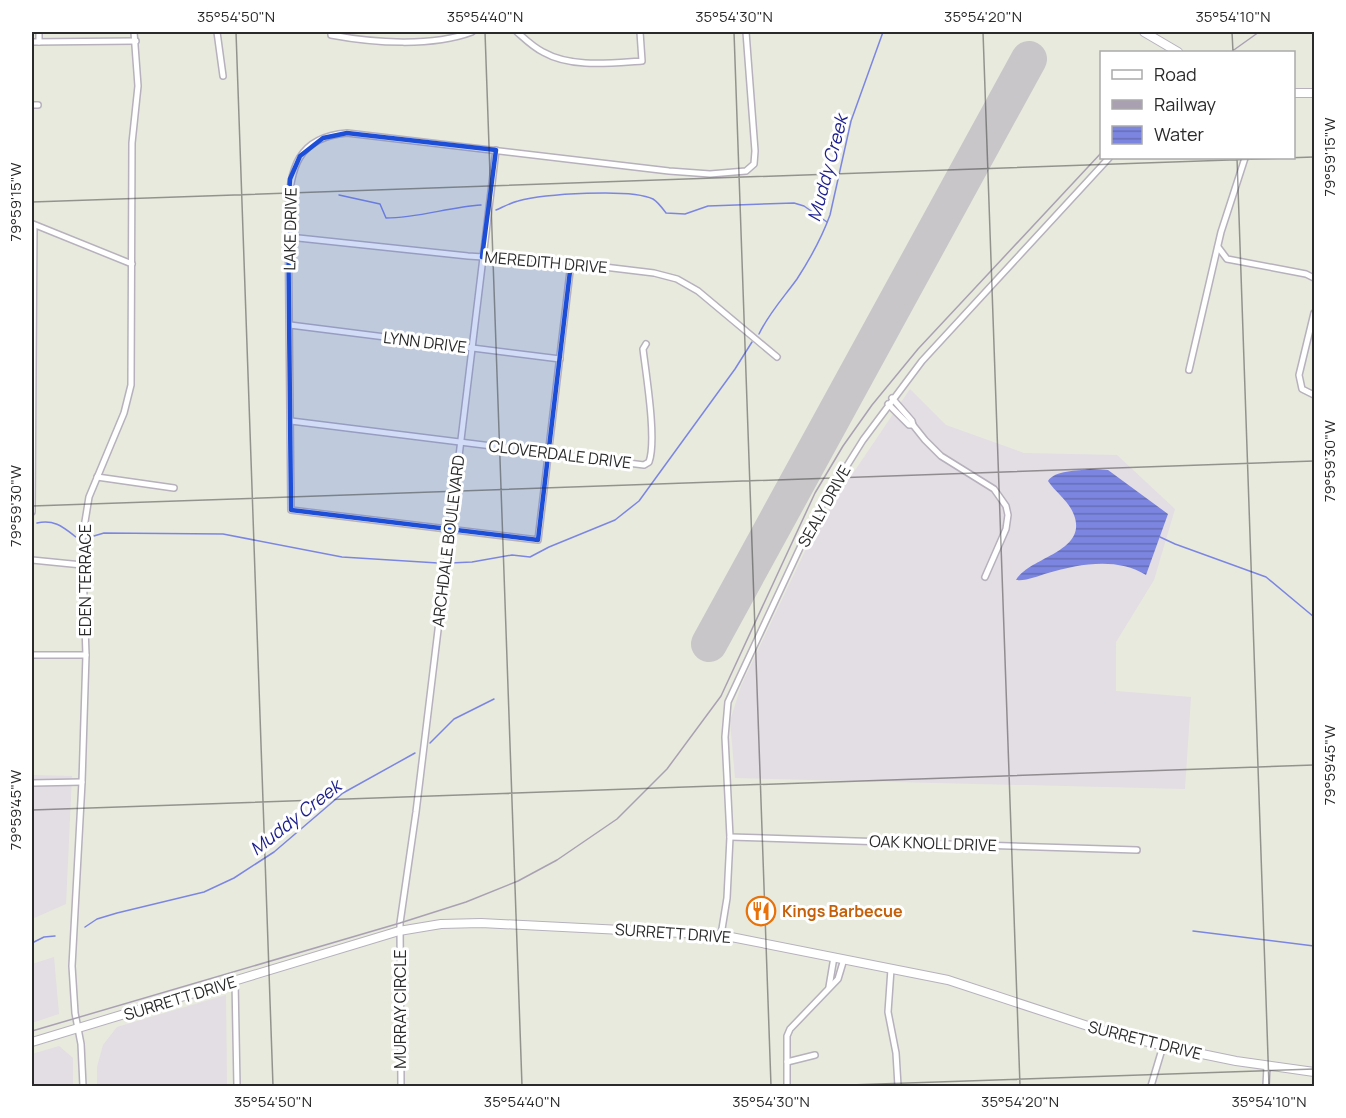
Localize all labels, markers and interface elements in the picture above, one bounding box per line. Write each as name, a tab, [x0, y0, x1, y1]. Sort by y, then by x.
text: 35°54'50"N	[197, 6, 275, 27]
text: 35°54'40"N	[447, 6, 523, 27]
text: 35°54'30"N	[695, 6, 773, 27]
text: 35°54'20"N	[944, 6, 1022, 27]
text: 35°54'10"N	[1195, 6, 1271, 27]
legend	[1100, 51, 1295, 159]
text: Road	[1154, 62, 1197, 86]
text: Railway	[1154, 92, 1216, 116]
water label: Muddy Creek	[801, 109, 854, 224]
text: 79°59'15"W	[1319, 117, 1340, 197]
text: Water	[1154, 122, 1204, 146]
text: 79°59'15"W	[5, 162, 26, 242]
street label: LAKE DRIVE	[278, 187, 302, 271]
street label: MEREDITH DRIVE	[484, 246, 608, 278]
street label: LYNN DRIVE	[382, 326, 468, 358]
text: 79°59'30"W	[1319, 420, 1340, 502]
street label: CLOVERDALE DRIVE	[487, 434, 633, 474]
street label: ARCHDALE BOULEVARD	[427, 454, 469, 628]
street label: SEALY DRIVE	[792, 461, 856, 551]
text: 79°59'30"W	[5, 465, 26, 547]
street label: EDEN TERRACE	[74, 524, 96, 636]
text: 79°59'45"W	[1319, 725, 1340, 805]
text: 79°59'45"W	[5, 770, 26, 850]
water label: Muddy Creek	[245, 772, 348, 860]
street label: OAK KNOLL DRIVE	[869, 830, 997, 856]
restaurant icon: Kings Barbecue	[745, 895, 777, 927]
place label: Kings Barbecue	[782, 900, 903, 922]
street label: SURRETT DRIVE	[614, 918, 732, 948]
street label: MURRAY CIRCLE	[389, 949, 411, 1069]
street label: SURRETT DRIVE	[121, 970, 239, 1026]
street label: SURRETT DRIVE	[1086, 1015, 1204, 1065]
text: 35°54'50"N	[234, 1091, 312, 1112]
text: 35°54'40"N	[484, 1091, 560, 1112]
text: 35°54'30"N	[732, 1091, 810, 1112]
text: 35°54'20"N	[981, 1091, 1059, 1112]
text: 35°54'10"N	[1231, 1091, 1307, 1112]

